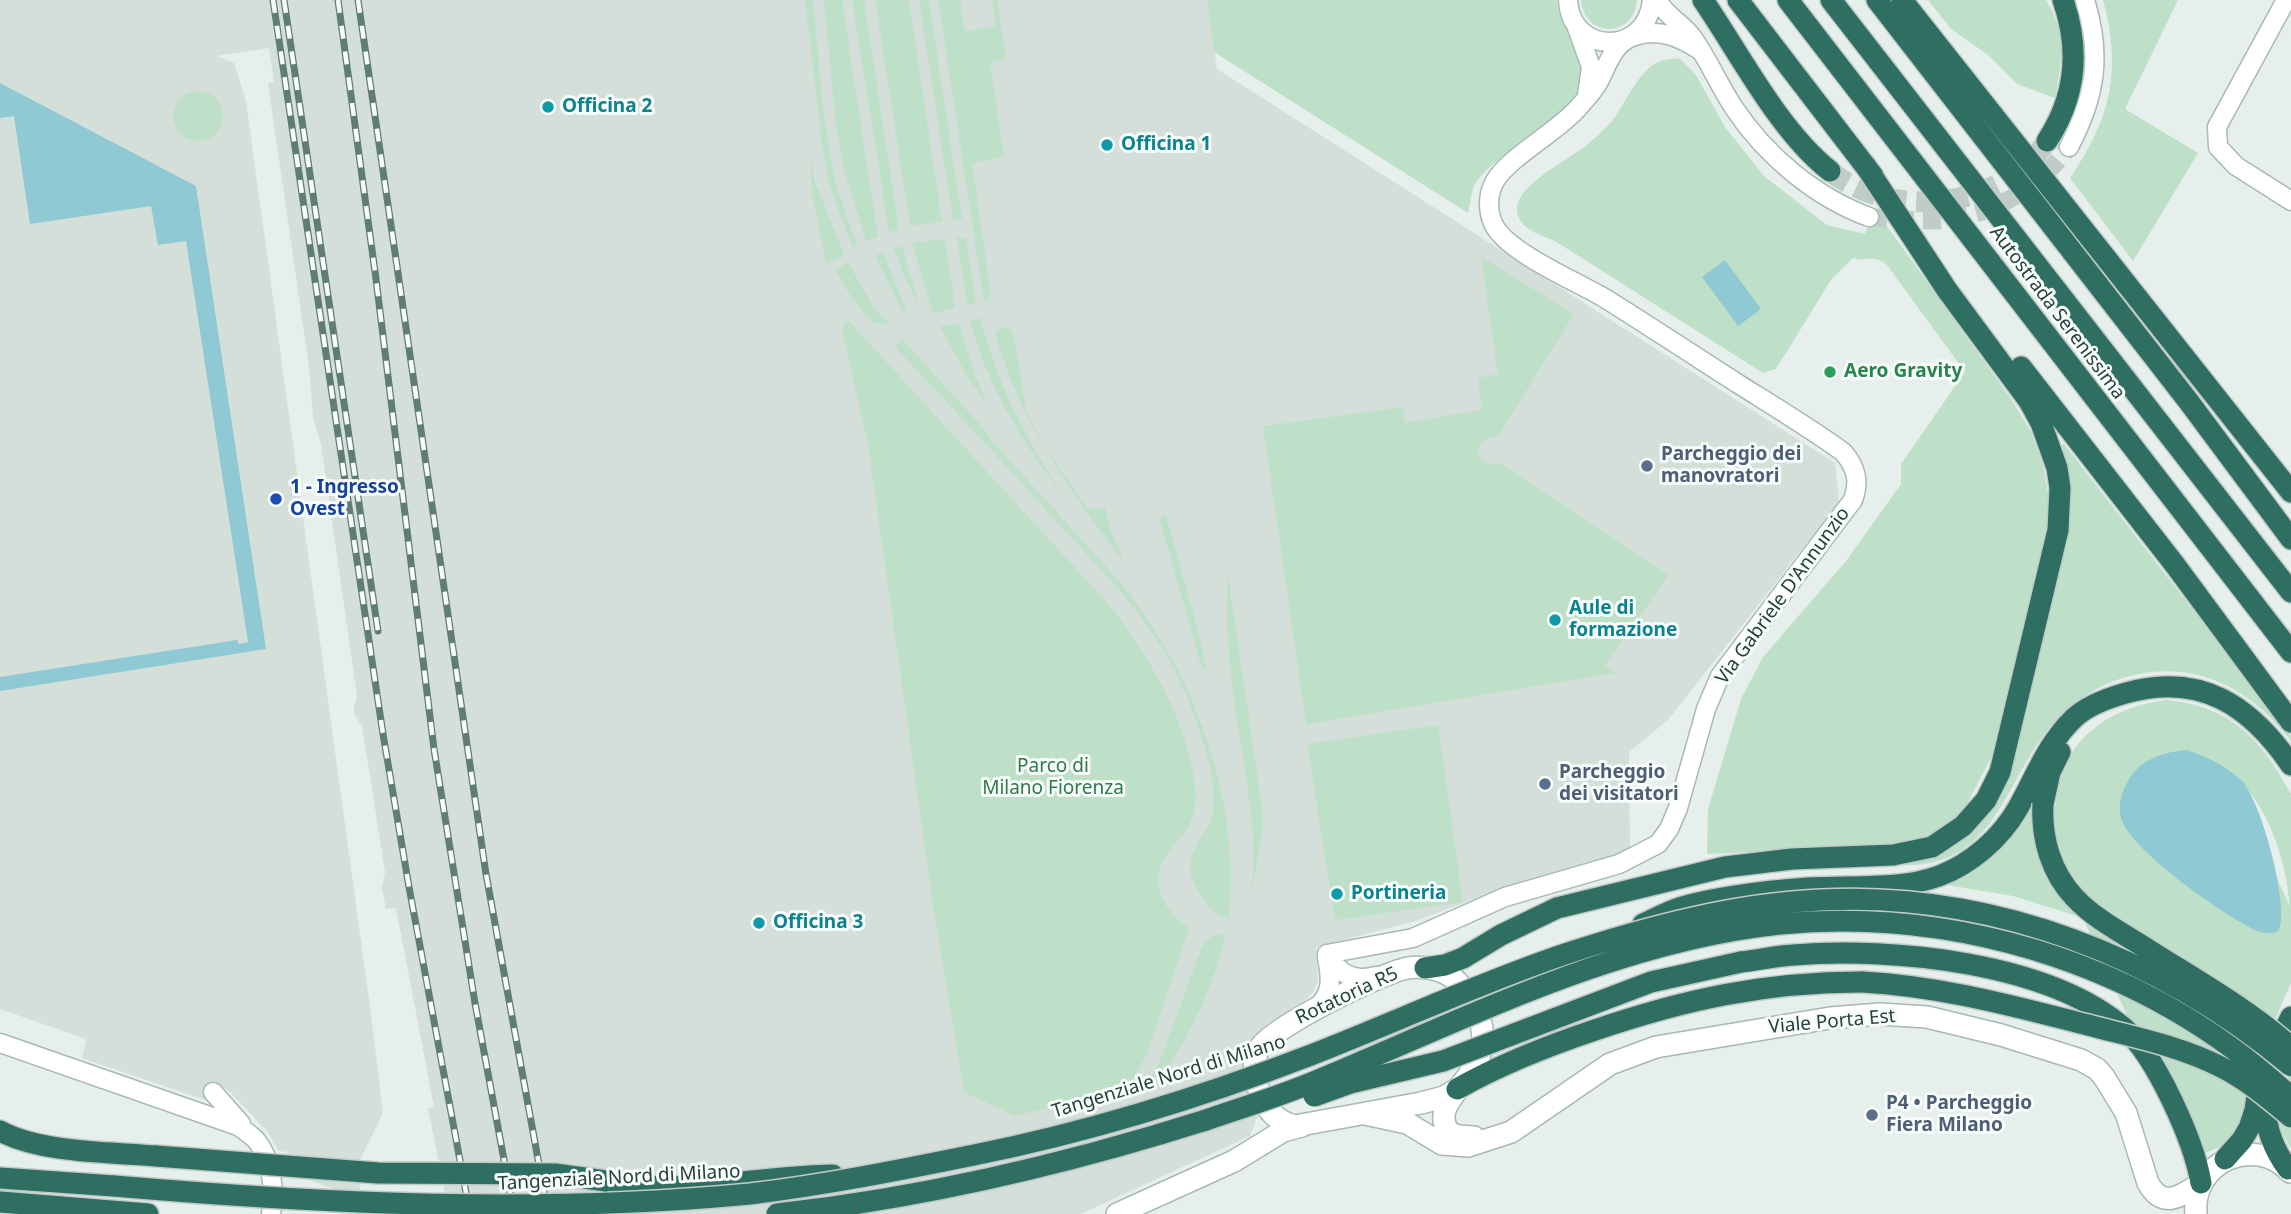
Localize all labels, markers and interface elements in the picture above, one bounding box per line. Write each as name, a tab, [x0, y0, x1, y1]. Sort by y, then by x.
place label: Officina 2	[562, 96, 652, 118]
marker: Officina 2	[540, 99, 556, 115]
place label: Officina 1	[1121, 134, 1211, 156]
marker: Officina 1	[1099, 137, 1115, 153]
street label: Autostrada Serenissima	[1984, 222, 2130, 404]
place label: Aero Gravity	[1844, 361, 1962, 383]
marker: Aero Gravity	[1822, 364, 1838, 380]
place label: Parcheggio dei manovratori	[1661, 444, 1801, 488]
marker: Parcheggio dei manovratori	[1639, 458, 1655, 474]
place label: 1 - Ingresso Ovest	[290, 477, 399, 521]
marker: 1 - Ingresso Ovest	[268, 491, 284, 507]
street label: Via Gabriele D'Annunzio	[1711, 503, 1855, 689]
place label: Aule di formazione	[1569, 598, 1677, 642]
marker: Aule di formazione	[1547, 612, 1563, 628]
park label: Parco di Milano Fiorenza	[982, 756, 1124, 800]
place label: Parcheggio dei visitatori	[1559, 762, 1679, 806]
marker: Parcheggio dei visitatori	[1537, 776, 1553, 792]
place label: Portineria	[1351, 883, 1446, 905]
marker: Portineria	[1329, 886, 1345, 902]
place label: Officina 3	[773, 912, 863, 934]
marker: Officina 3	[751, 915, 767, 931]
street label: Rotatoria R5	[1292, 962, 1402, 1030]
street label: Viale Porta Est	[1768, 1005, 1896, 1039]
street label: Tangenziale Nord di Milano	[1049, 1031, 1289, 1123]
place label: P4 • Parcheggio Fiera Milano	[1886, 1093, 2032, 1137]
marker: P4 • Parcheggio Fiera Milano	[1864, 1107, 1880, 1123]
street label: Tangenziale Nord di Milano	[497, 1160, 741, 1196]

